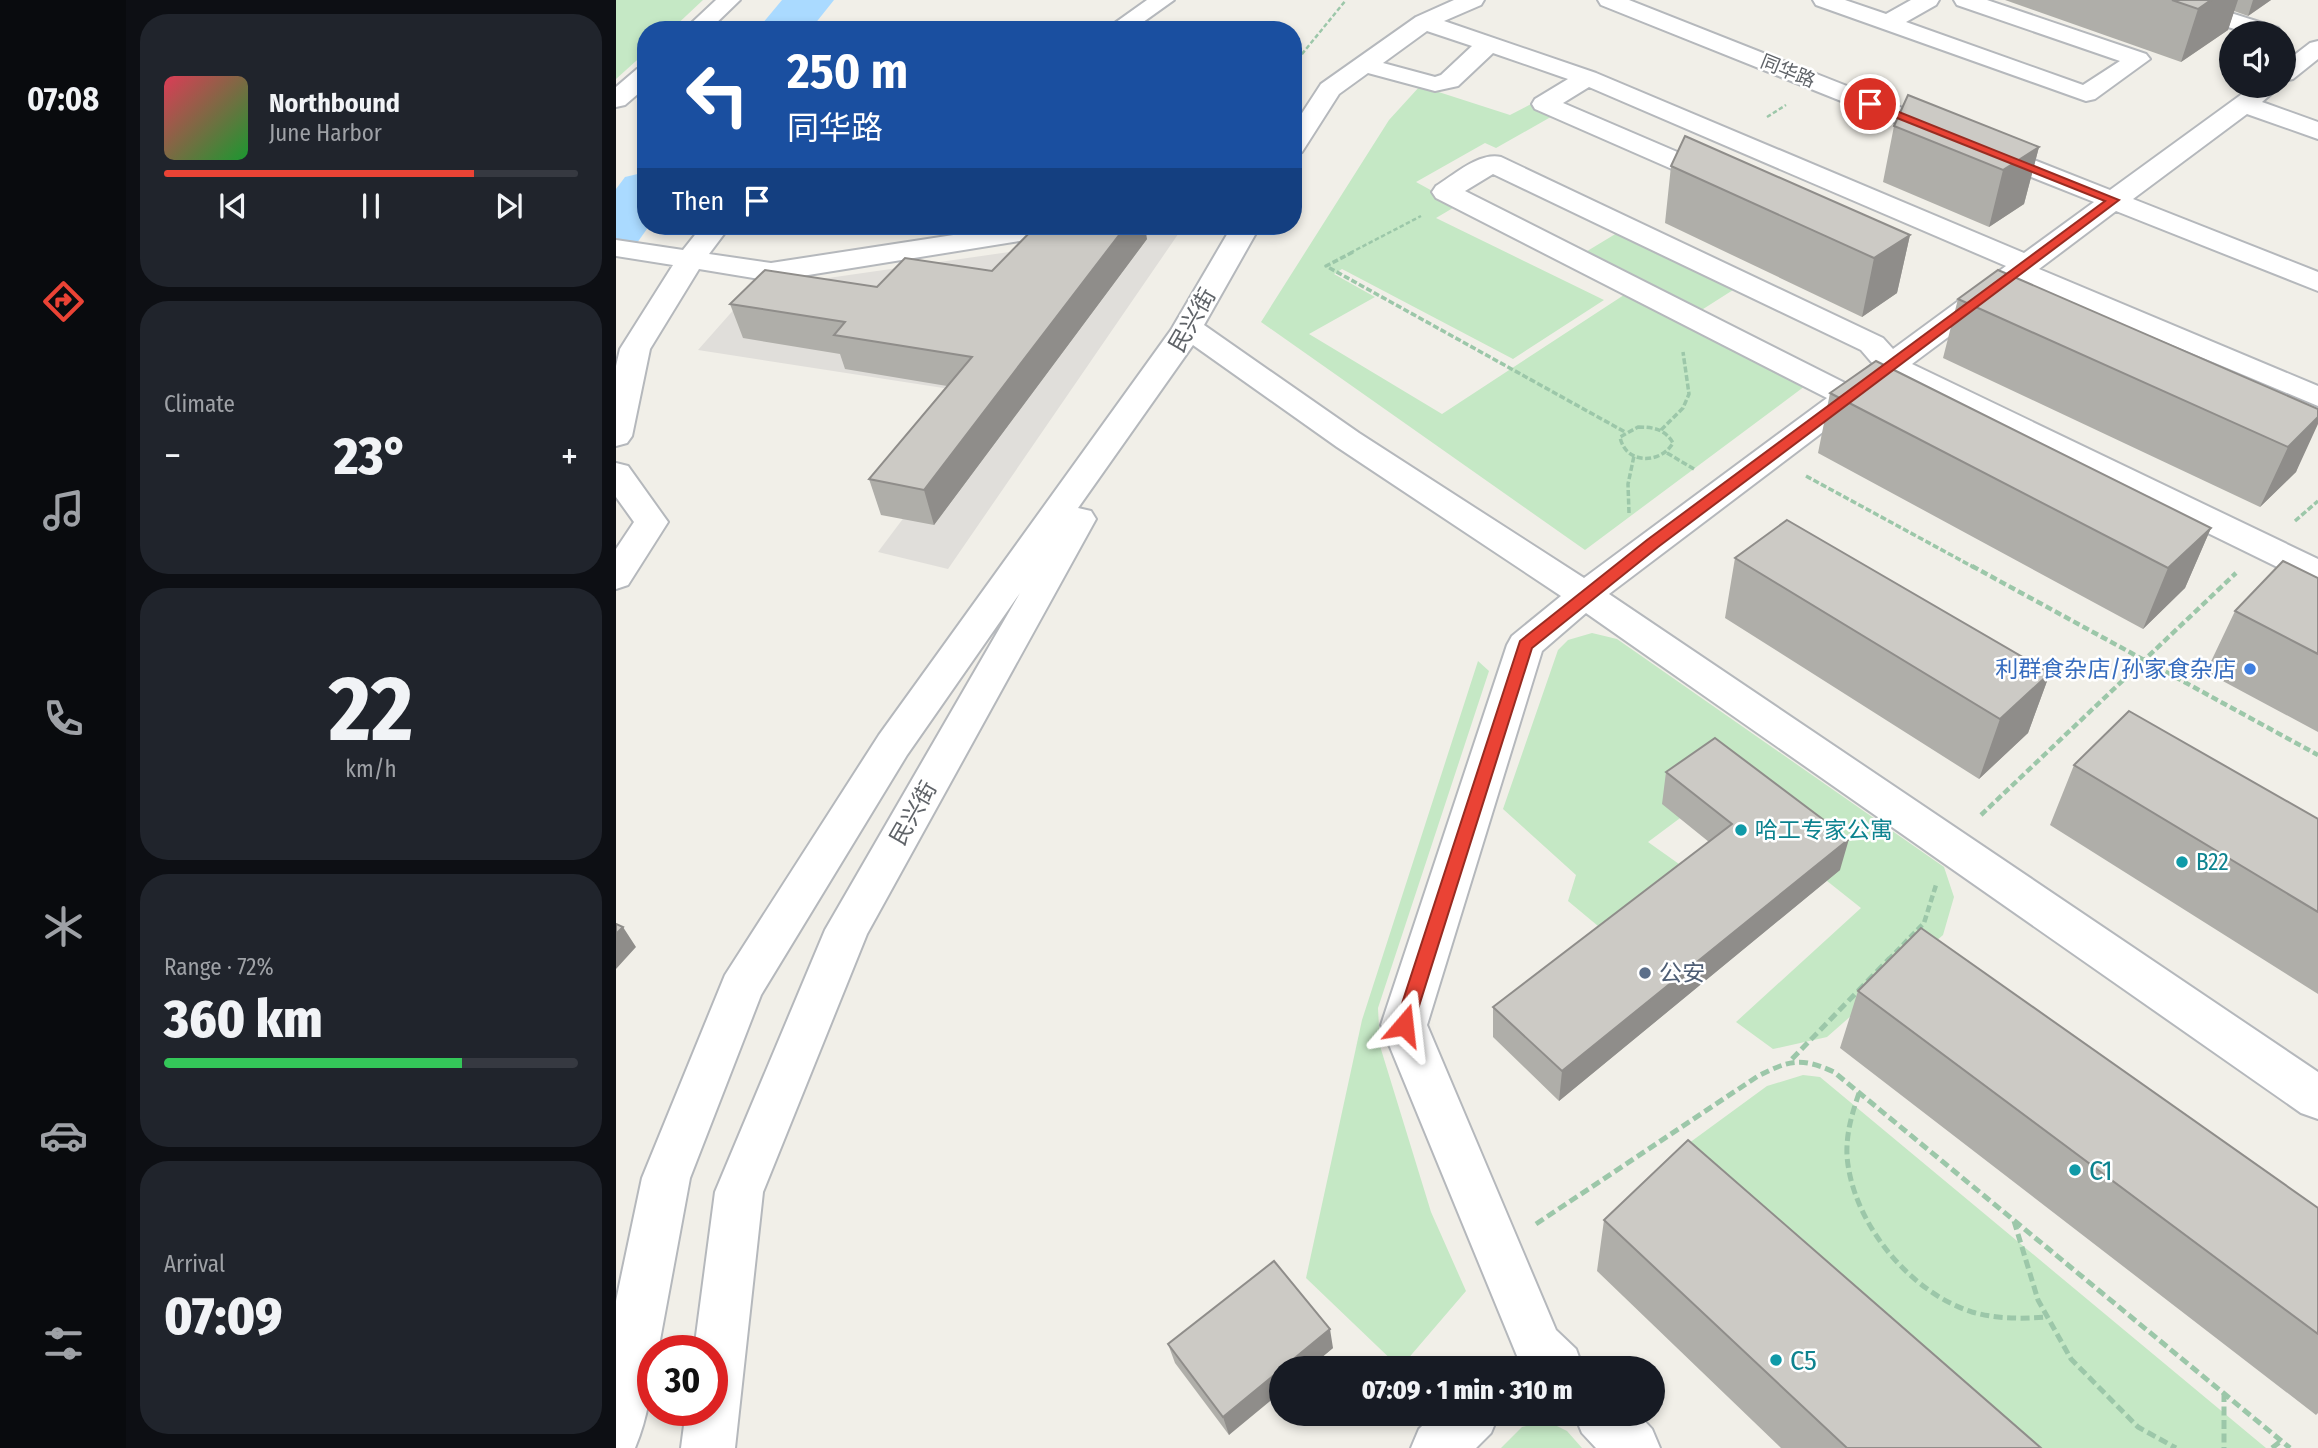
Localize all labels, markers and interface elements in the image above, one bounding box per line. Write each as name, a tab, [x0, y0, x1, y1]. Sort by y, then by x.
map controls	[2219, 21, 2296, 98]
button: sound	[2219, 21, 2296, 98]
text: 250 m	[787, 42, 908, 101]
icon: left	[672, 49, 763, 140]
street label: 同华路	[1757, 50, 1819, 92]
pin	[1840, 74, 1900, 134]
text: 07:08	[27, 80, 99, 118]
icon: arrive	[1851, 85, 1889, 123]
text: Northbound	[269, 88, 400, 119]
text: 同华路	[787, 109, 883, 147]
text: June Harbor	[269, 119, 382, 147]
icon: arrive	[738, 182, 776, 220]
text: Then	[672, 186, 724, 217]
icon: previous	[214, 187, 252, 225]
icon: pause	[352, 187, 390, 225]
icon: next	[490, 187, 528, 225]
icon: directions	[39, 277, 88, 326]
street label: 民兴街	[1163, 283, 1221, 357]
text: Climate	[164, 390, 235, 418]
text: 23°	[334, 425, 408, 488]
text: −	[164, 433, 181, 479]
text: +	[561, 433, 578, 479]
icon: music	[39, 486, 88, 535]
text: 22	[329, 655, 413, 764]
place label: 利群食杂店/孙家食杂店	[1995, 655, 2236, 683]
marker: 利群食杂店/孙家食杂店	[2242, 661, 2258, 677]
icon: phone	[39, 694, 88, 743]
text: km/h	[345, 755, 397, 783]
street label: 民兴街	[884, 776, 942, 850]
place label: 哈工专家公寓	[1755, 816, 1893, 844]
marker: 哈工专家公寓	[1733, 822, 1749, 838]
place label: B22	[2196, 848, 2229, 876]
marker: B22	[2174, 854, 2190, 870]
icon: climate	[39, 902, 88, 951]
text: Range · 72%	[164, 953, 274, 981]
place label: 公安	[1659, 959, 1705, 987]
marker: 公安	[1637, 965, 1653, 981]
text: 360 km	[164, 988, 323, 1051]
position arrow	[1367, 988, 1441, 1062]
icon: car	[39, 1111, 88, 1160]
place label: C1	[2089, 1154, 2113, 1187]
marker: C1	[2067, 1162, 2083, 1178]
text: Arrival	[164, 1250, 225, 1278]
text: 07:09	[164, 1285, 282, 1348]
icon: filters	[39, 1319, 88, 1368]
speed limit sign: 30	[637, 1335, 728, 1426]
place label: C5	[1790, 1344, 1817, 1377]
marker: C5	[1768, 1352, 1784, 1368]
text: 07:09 · 1 min · 310 m	[1361, 1375, 1573, 1406]

